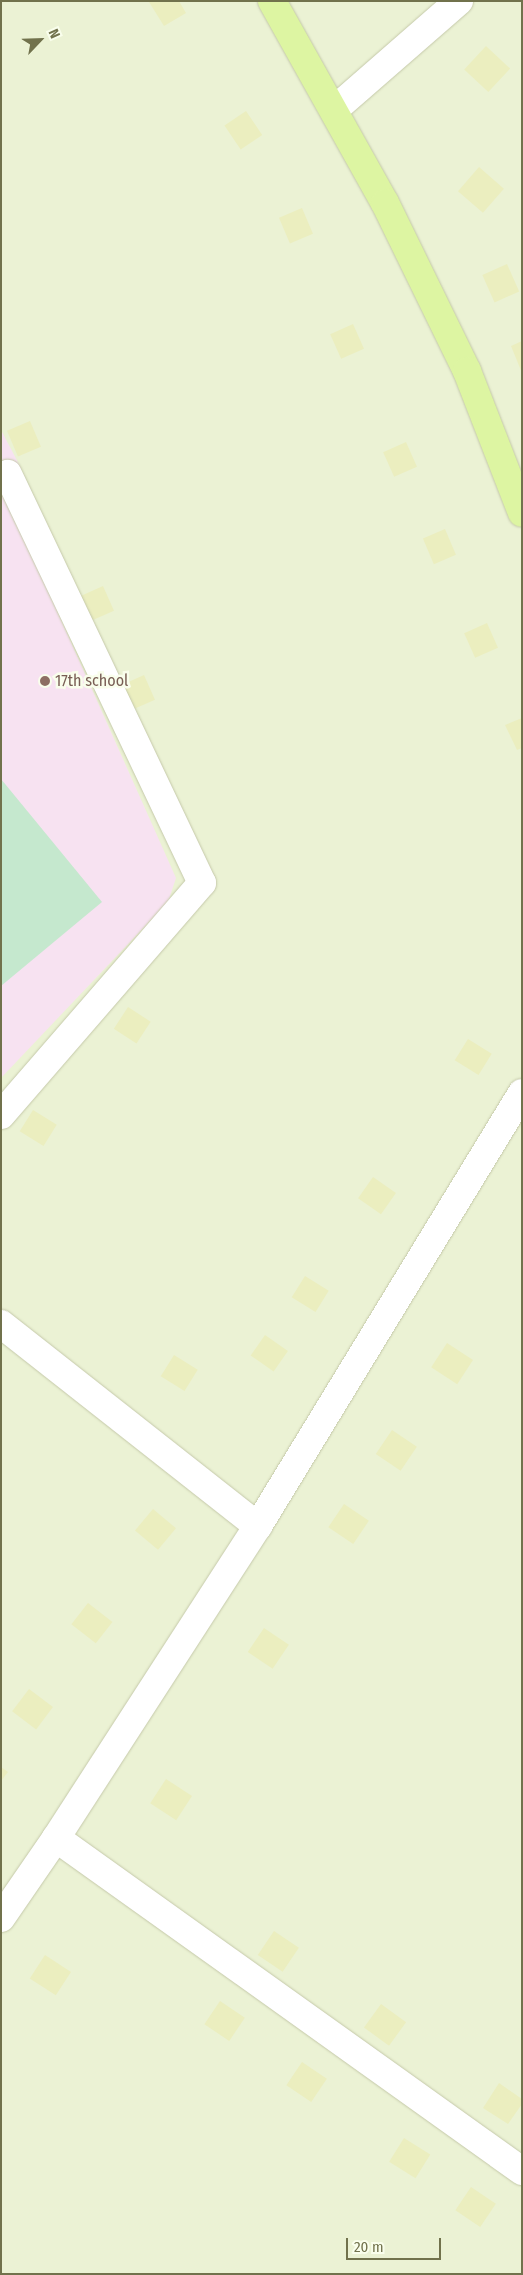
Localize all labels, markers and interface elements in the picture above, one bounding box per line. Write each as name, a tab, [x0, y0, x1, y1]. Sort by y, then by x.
north arrow	[15, 15, 65, 65]
text: N	[45, 26, 64, 41]
place label: 17th school	[55, 671, 128, 691]
marker: 17th school	[39, 675, 51, 687]
scale bar	[348, 2228, 443, 2260]
text: 20 m	[354, 2238, 384, 2256]

